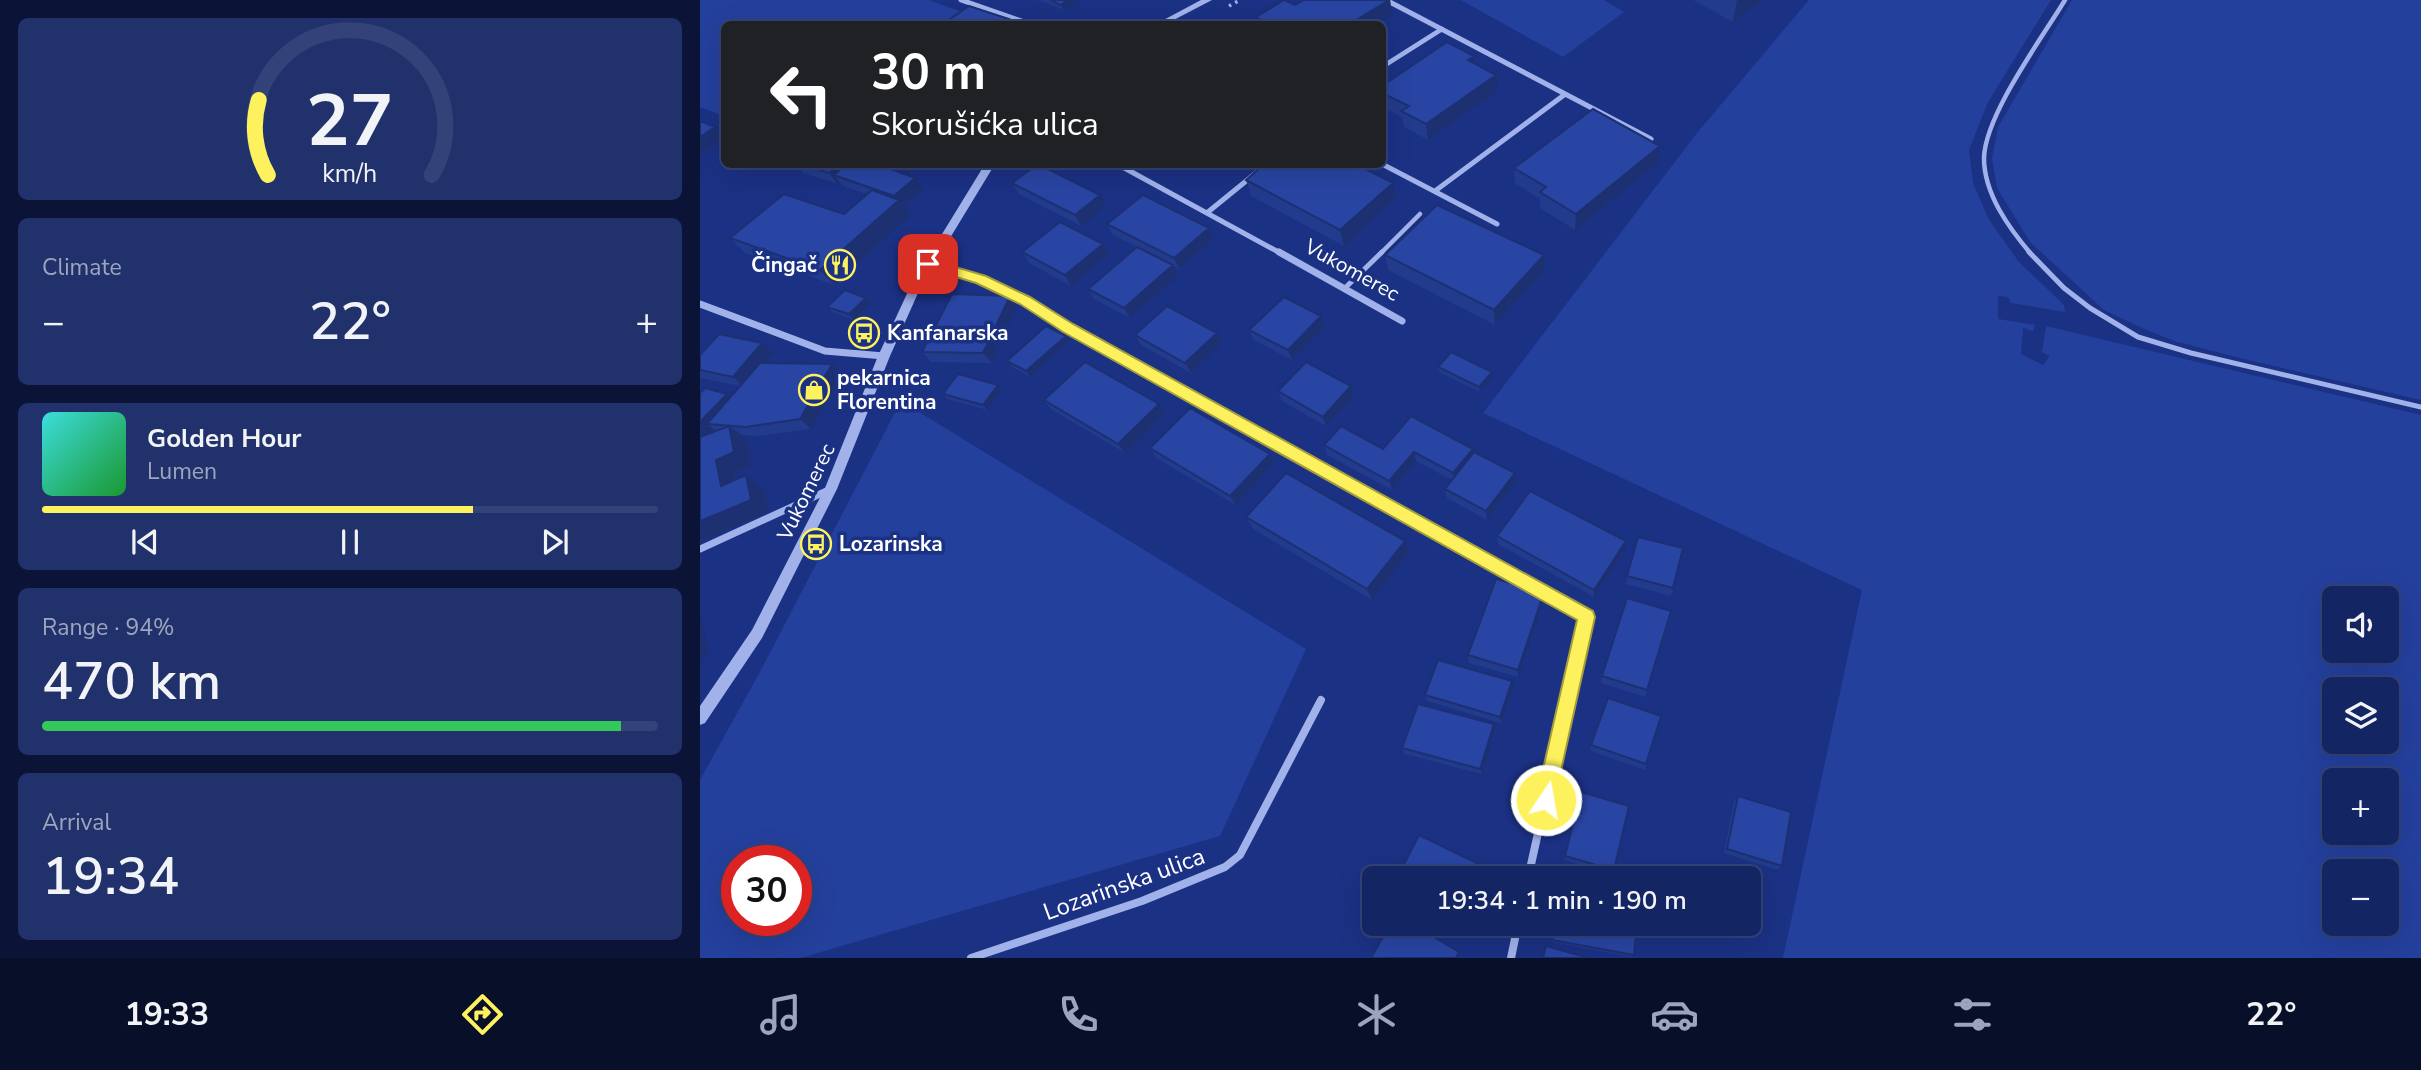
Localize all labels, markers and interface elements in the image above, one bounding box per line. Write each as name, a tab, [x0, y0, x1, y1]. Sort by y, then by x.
text: 30 m	[871, 39, 986, 106]
icon: left	[756, 49, 847, 140]
text: 27	[306, 71, 394, 171]
text: Skorušićka ulica	[871, 103, 1099, 146]
text: km/h	[322, 157, 378, 191]
street label: Vukomerec	[1299, 232, 1405, 308]
pin	[898, 234, 958, 294]
icon: arrive	[909, 245, 947, 283]
restaurant icon: Čingač	[823, 248, 857, 282]
place label: Čingač	[751, 251, 817, 279]
text: Climate	[42, 252, 122, 283]
text: 22°	[309, 286, 391, 357]
text: −	[42, 297, 65, 348]
text: +	[635, 297, 658, 348]
bus stop icon: Kanfanarska	[847, 316, 881, 350]
place label: Kanfanarska	[887, 319, 1009, 347]
place label: pekarnica Florentina	[837, 364, 936, 416]
shop icon: pekarnica Florentina	[797, 373, 831, 407]
text: Golden Hour	[147, 421, 302, 456]
street label: Vukomerec	[770, 439, 842, 546]
text: Lumen	[147, 456, 217, 487]
icon: previous	[126, 523, 164, 561]
icon: pause	[331, 523, 369, 561]
icon: next	[536, 523, 574, 561]
bus stop icon: Lozarinska	[799, 527, 833, 561]
place label: Lozarinska	[839, 530, 943, 558]
map controls	[2322, 586, 2399, 936]
button: sound	[2322, 586, 2399, 663]
text: Range · 94%	[42, 612, 174, 643]
text: 470 km	[42, 646, 221, 717]
button: layers	[2322, 677, 2399, 754]
position arrow	[1509, 763, 1583, 837]
button: +	[2322, 768, 2399, 845]
text: Arrival	[42, 807, 111, 838]
street label: Lozarinska ulica	[1039, 840, 1209, 928]
text: 19:34	[42, 841, 179, 912]
speed limit sign: 30	[721, 845, 812, 936]
button: −	[2322, 859, 2399, 936]
text: 19:34 · 1 min · 190 m	[1436, 883, 1687, 918]
icon: directions	[458, 990, 507, 1039]
icon: music	[756, 990, 805, 1039]
icon: phone	[1054, 990, 1103, 1039]
icon: climate	[1352, 990, 1401, 1039]
icon: car	[1650, 990, 1699, 1039]
icon: filters	[1948, 990, 1997, 1039]
text: 19:33	[124, 993, 209, 1036]
text: 22°	[2246, 993, 2296, 1036]

